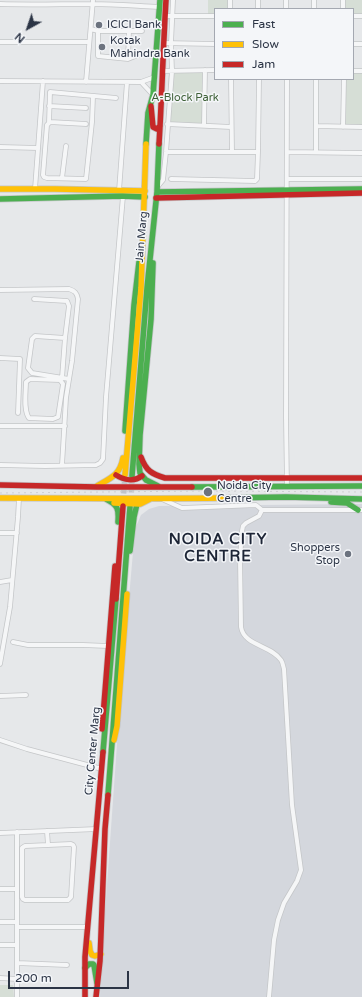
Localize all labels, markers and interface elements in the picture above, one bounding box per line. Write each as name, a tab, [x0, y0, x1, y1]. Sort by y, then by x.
north arrow	[8, 8, 48, 48]
legend	[214, 8, 354, 80]
text: Fast	[252, 17, 275, 31]
place label: ICICI Bank	[107, 18, 161, 32]
marker: ICICI Bank	[94, 20, 104, 30]
text: N	[12, 30, 28, 45]
place label: Kotak Mahindra Bank	[110, 34, 190, 60]
text: Slow	[252, 37, 279, 51]
marker: Kotak Mahindra Bank	[97, 42, 107, 52]
text: Jam	[252, 57, 275, 71]
park label: A-Block Park	[151, 91, 219, 105]
street label: Jain Marg	[133, 211, 151, 263]
place label: Noida City Centre	[217, 479, 272, 505]
marker: Noida City Centre	[202, 486, 214, 498]
district label: NOIDA CITY CENTRE	[169, 531, 267, 566]
place label: Shoppers Stop	[290, 541, 340, 567]
marker: Shoppers Stop	[343, 549, 353, 559]
street label: City Center Marg	[83, 706, 103, 796]
scale bar	[10, 963, 131, 989]
text: 200 m	[15, 971, 52, 985]

